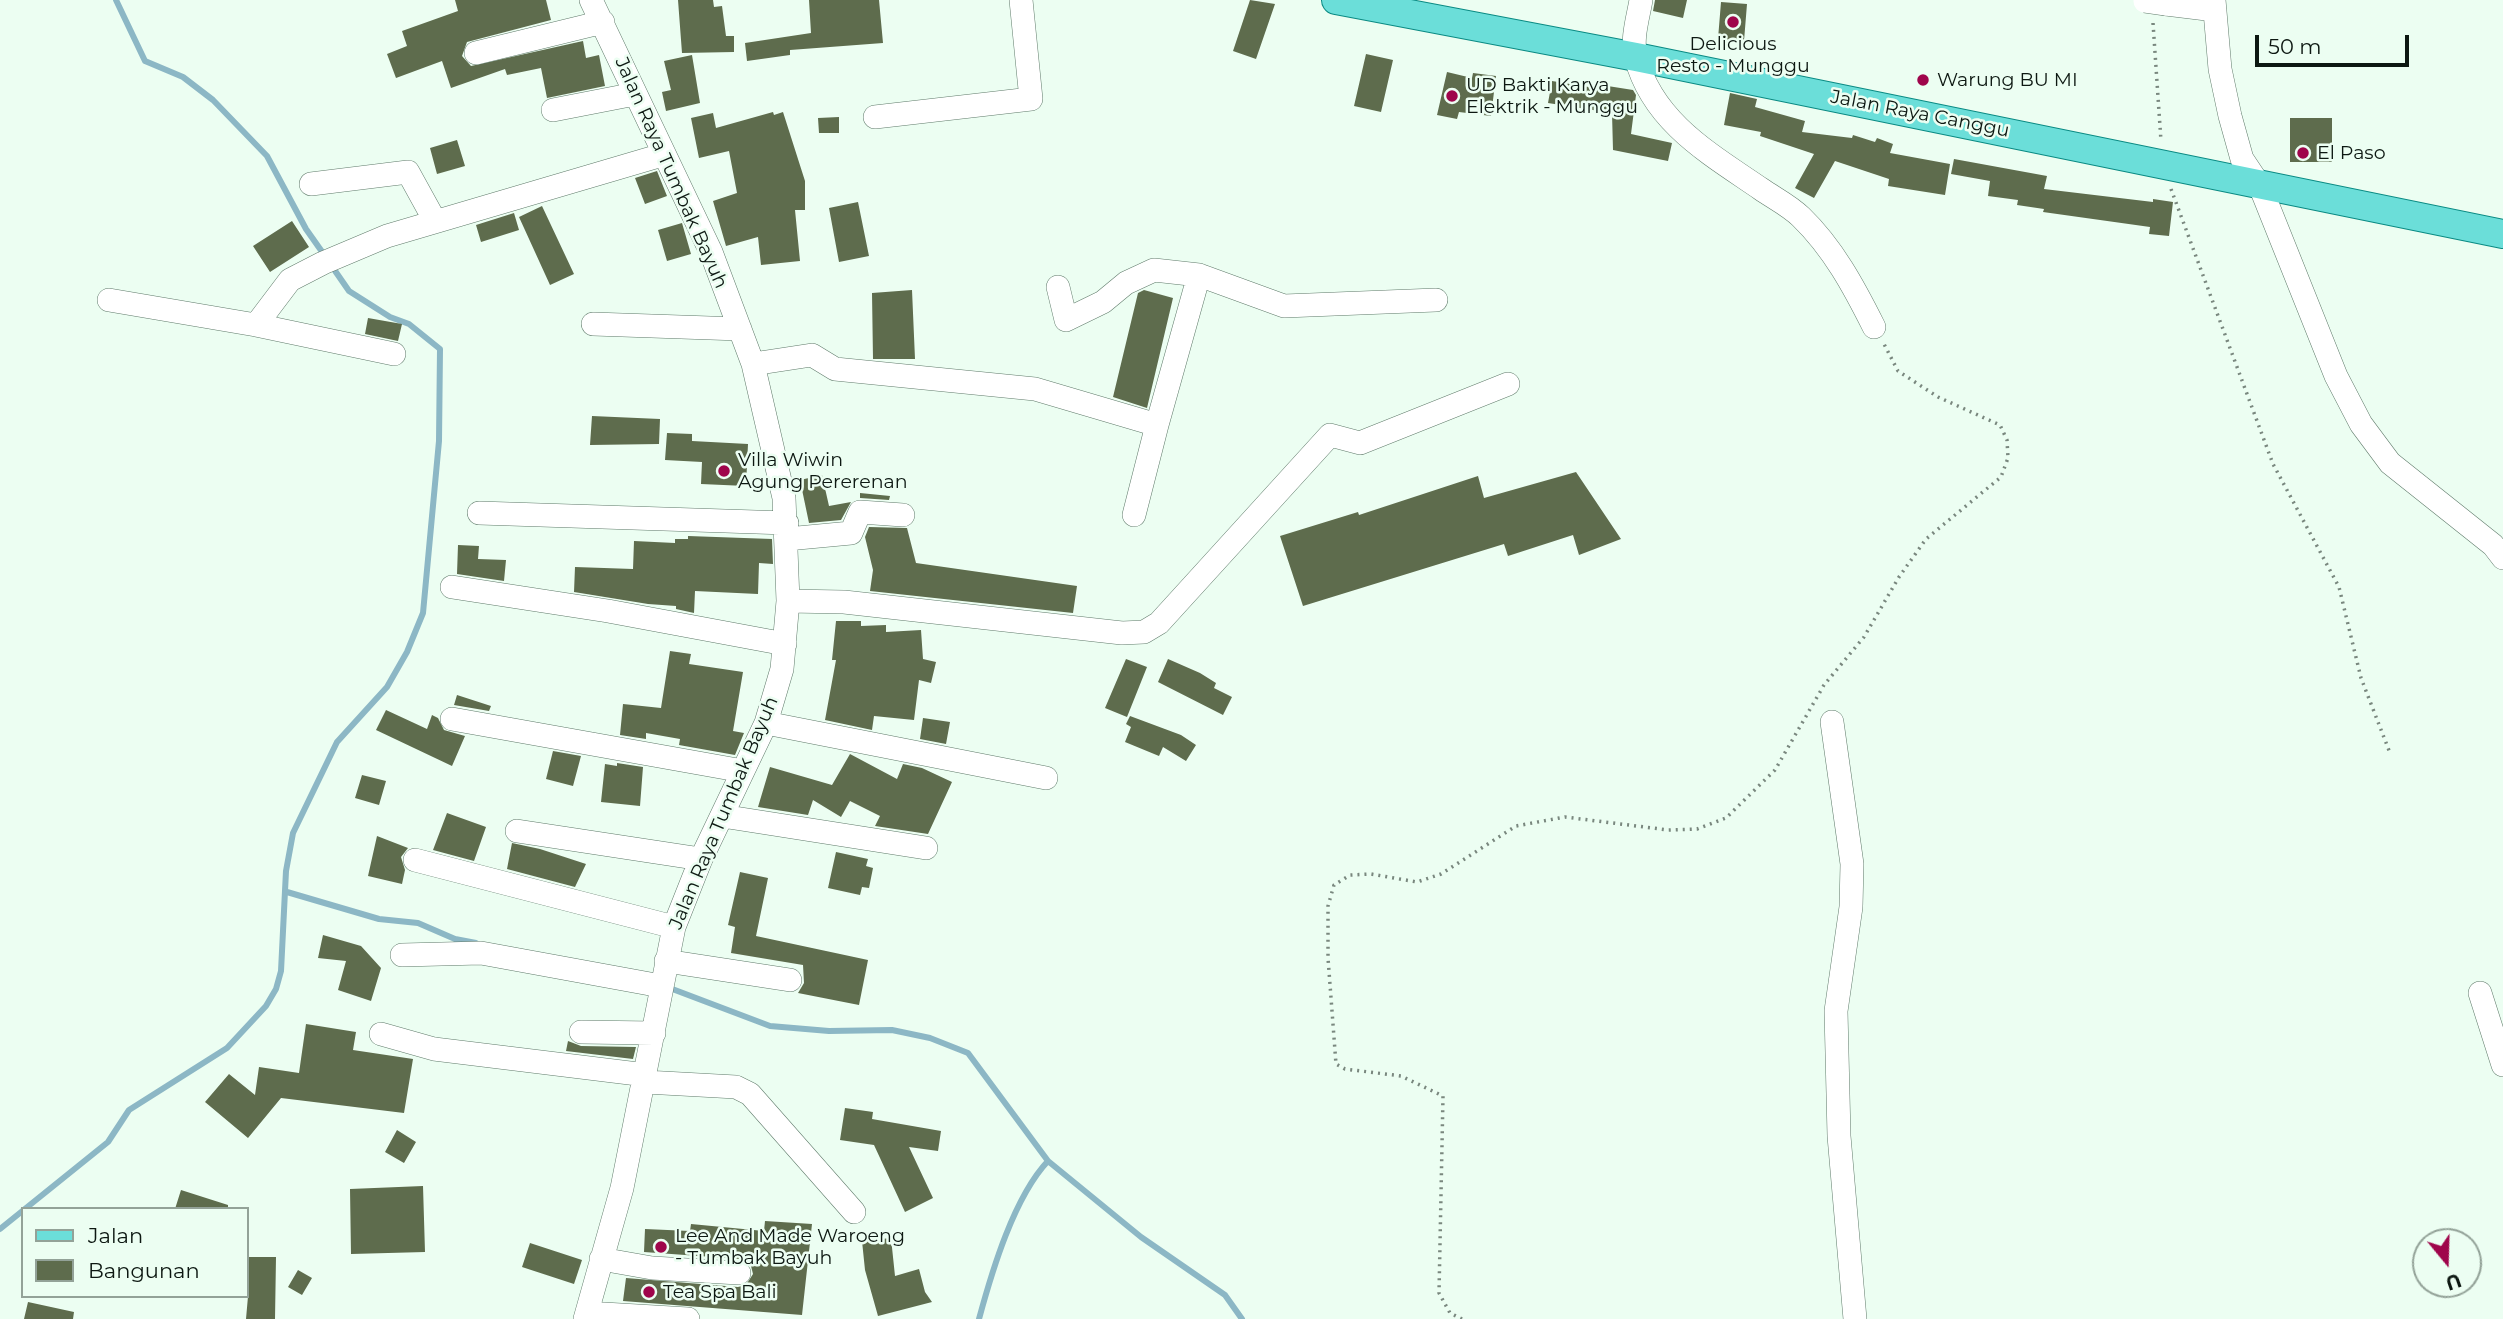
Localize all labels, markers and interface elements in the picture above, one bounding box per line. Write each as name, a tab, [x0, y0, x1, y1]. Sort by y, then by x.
marker: Delicious Resto - Munggu	[1725, 14, 1741, 30]
scale bar	[2258, 21, 2412, 65]
place label: Delicious Resto - Munggu	[1656, 33, 1810, 77]
text: 50 m	[2268, 34, 2322, 59]
street label: Jalan Raya Tumbak Bayuh	[610, 54, 732, 292]
place label: Warung BU MI	[1937, 69, 2078, 91]
marker: Warung BU MI	[1915, 72, 1931, 88]
place label: UD Bakti Karya Elektrik - Munggu	[1466, 74, 1638, 118]
street label: Jalan Raya Canggu	[1829, 85, 2011, 143]
marker: UD Bakti Karya Elektrik - Munggu	[1444, 88, 1460, 104]
place label: El Paso	[2317, 142, 2386, 164]
marker: El Paso	[2295, 145, 2311, 161]
place label: Villa Wiwin Agung Pererenan	[738, 449, 908, 493]
marker: Villa Wiwin Agung Pererenan	[716, 463, 732, 479]
street label: Jalan Raya Tumbak Bayuh	[665, 693, 783, 933]
legend	[21, 1207, 248, 1298]
text: Jalan	[88, 1223, 143, 1248]
place label: Lee And Made Waroeng - Tumbak Bayuh	[675, 1225, 905, 1269]
north arrow	[2412, 1228, 2482, 1298]
marker: Lee And Made Waroeng - Tumbak Bayuh	[653, 1239, 669, 1255]
text: Bangunan	[88, 1258, 200, 1283]
text: U	[2443, 1268, 2464, 1295]
place label: Tea Spa Bali	[663, 1281, 777, 1303]
marker: Tea Spa Bali	[641, 1284, 657, 1300]

